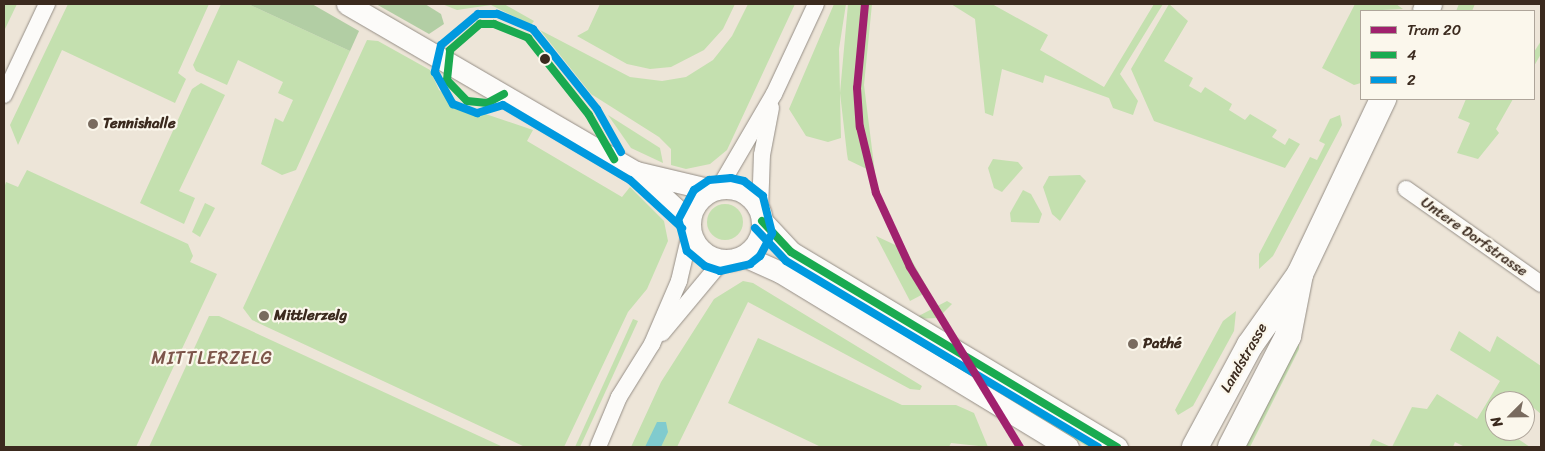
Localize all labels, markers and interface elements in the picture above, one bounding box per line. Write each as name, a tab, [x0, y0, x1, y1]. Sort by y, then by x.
legend	[1360, 10, 1535, 100]
text: Tram 20	[1407, 17, 1461, 43]
text: 4	[1407, 42, 1416, 68]
unlabelled marker	[540, 54, 550, 64]
text: 2	[1407, 67, 1416, 93]
place label: Tennishalle	[103, 115, 176, 133]
marker: Tennishalle	[87, 118, 99, 130]
street label: Untere Dorfstrasse	[1417, 194, 1531, 280]
place label: Mittlerzelg	[274, 307, 347, 325]
marker: Mittlerzelg	[258, 310, 270, 322]
street label: Landstrasse	[1217, 320, 1271, 396]
place label: Pathé	[1143, 335, 1182, 353]
marker: Pathé	[1127, 338, 1139, 350]
district label: MITTLERZELG	[150, 347, 274, 369]
north arrow	[1485, 391, 1535, 441]
text: N	[1483, 412, 1510, 431]

